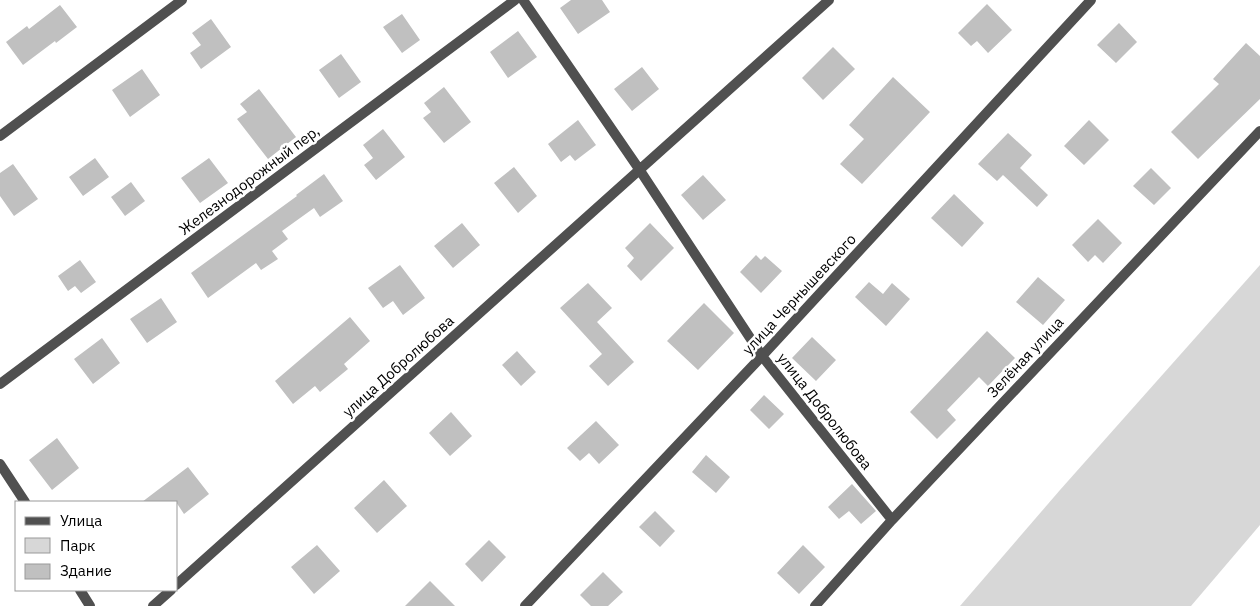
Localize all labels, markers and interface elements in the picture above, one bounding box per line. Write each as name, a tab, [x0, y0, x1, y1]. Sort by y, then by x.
street label: Железнодорожный пер,	[175, 121, 323, 239]
street label: улица Чернышевского	[738, 230, 860, 358]
street label: улица Добролюбова	[338, 311, 458, 421]
street label: Зелёная улица	[983, 313, 1067, 401]
street label: улица Добролюбова	[773, 349, 877, 473]
legend	[15, 501, 178, 591]
text: Улица	[60, 511, 102, 530]
text: Парк	[60, 536, 95, 555]
text: Здание	[60, 561, 112, 580]

